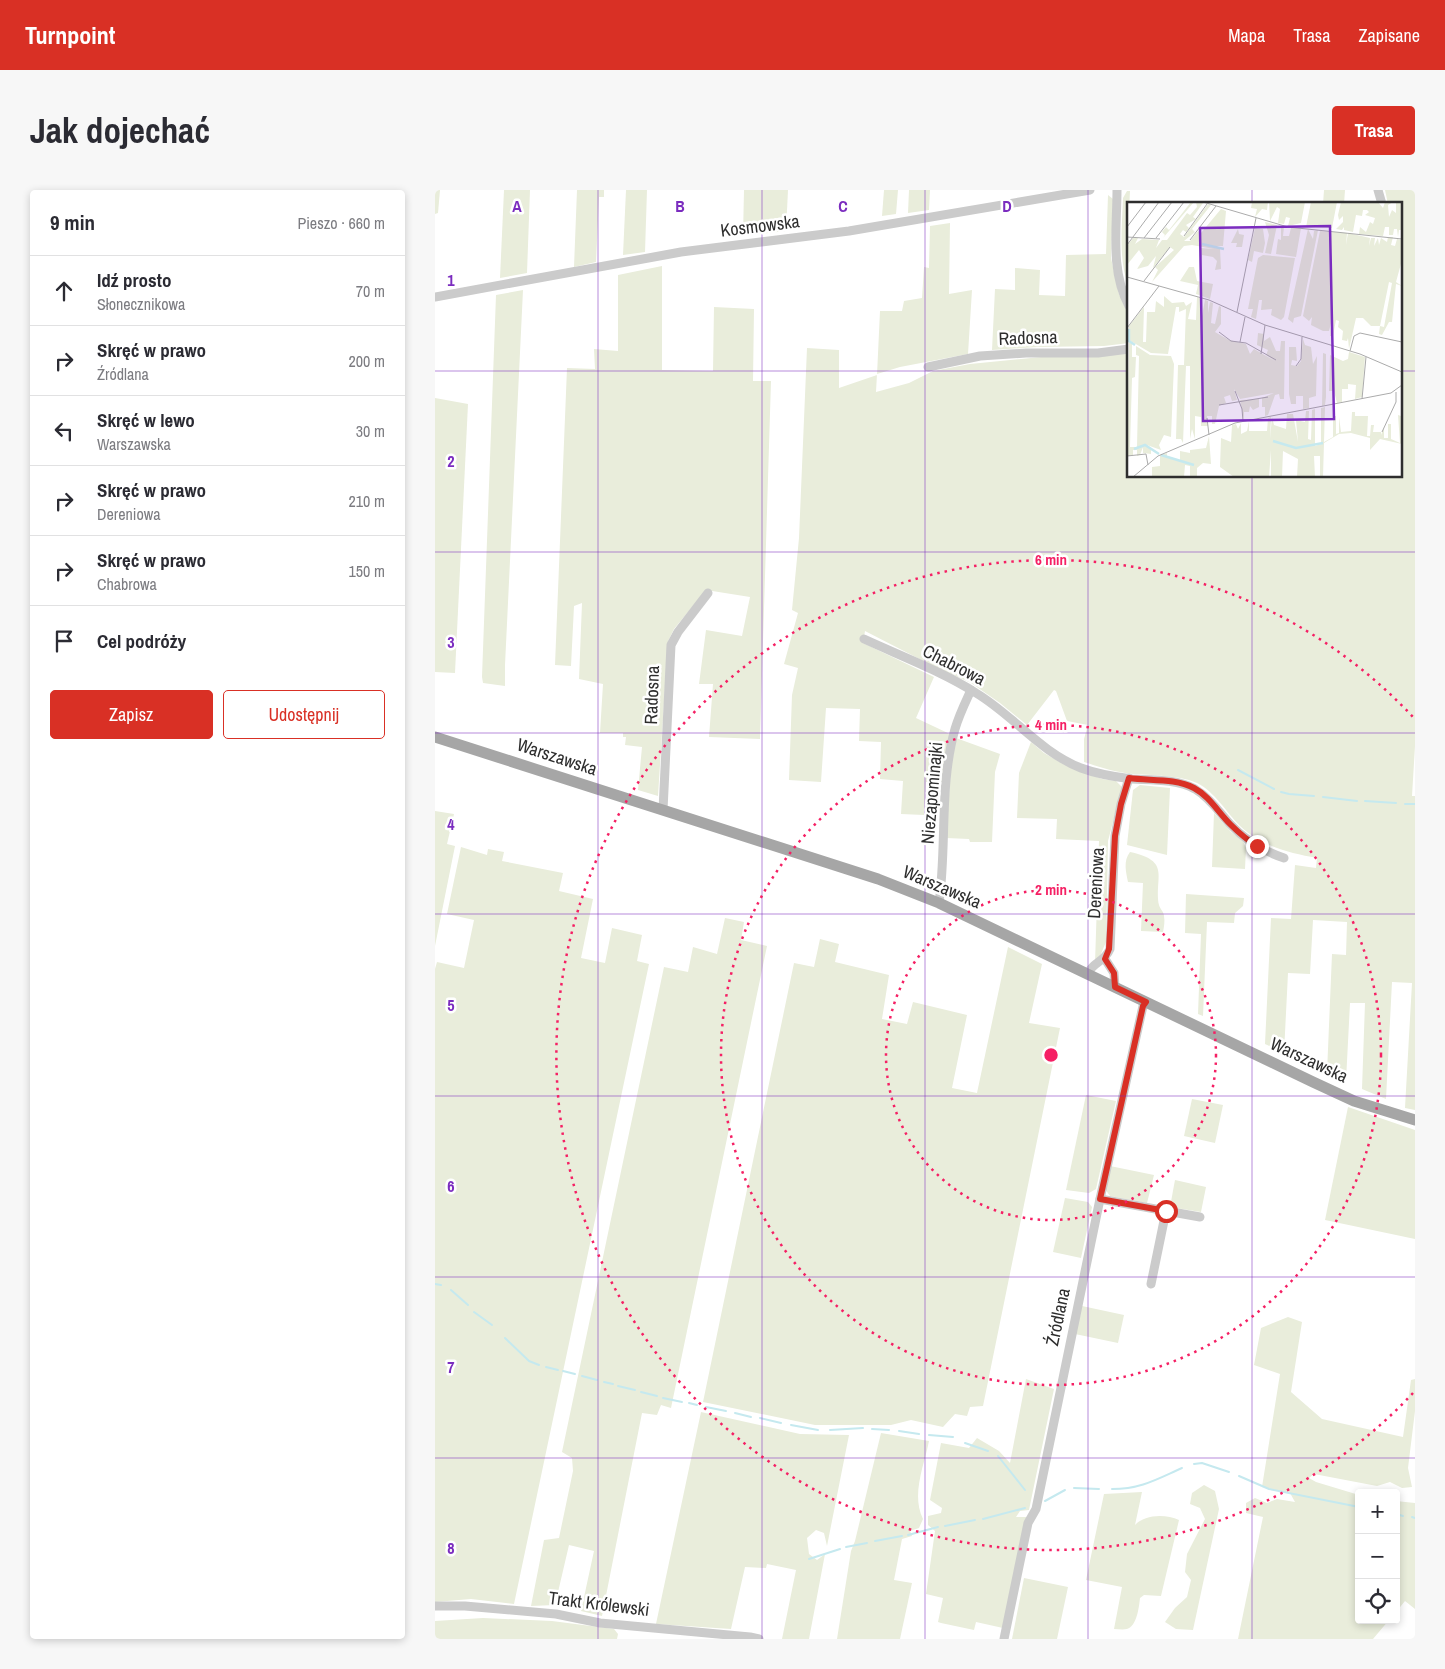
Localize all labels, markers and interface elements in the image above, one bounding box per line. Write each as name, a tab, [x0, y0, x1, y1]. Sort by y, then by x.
text: Turnpoint	[25, 19, 115, 51]
text: Mapa	[1228, 23, 1265, 48]
text: Trasa	[1293, 23, 1330, 48]
text: Zapisane	[1358, 23, 1420, 48]
button: Trasa	[1332, 106, 1415, 155]
text: Jak dojechać	[30, 107, 210, 154]
text: A	[512, 195, 522, 217]
text: B	[675, 195, 685, 217]
text: C	[838, 195, 848, 217]
text: D	[1002, 195, 1012, 217]
inset map	[1127, 202, 1403, 478]
text: 9 min	[50, 208, 95, 237]
street label: Kosmowska	[719, 208, 801, 243]
text: Pieszo · 660 m	[297, 212, 385, 234]
text: Idź prosto	[97, 267, 171, 293]
text: 1	[447, 269, 455, 291]
icon: ahead	[50, 277, 78, 305]
text: 70 m	[356, 280, 385, 302]
text: Słonecznikowa	[97, 293, 185, 315]
street label: Radosna	[998, 324, 1058, 351]
text: Skręć w prawo	[97, 337, 206, 363]
icon: right	[50, 347, 78, 375]
text: 200 m	[349, 350, 385, 372]
text: Źródlana	[97, 363, 149, 385]
text: Skręć w lewo	[97, 407, 195, 433]
icon: left	[50, 417, 78, 445]
text: 30 m	[356, 420, 385, 442]
text: Warszawska	[97, 433, 171, 455]
text: 2	[447, 450, 455, 472]
text: Skręć w prawo	[97, 477, 206, 503]
icon: right	[50, 487, 78, 515]
text: 210 m	[349, 490, 385, 512]
text: Dereniowa	[97, 503, 160, 525]
text: Skręć w prawo	[97, 547, 206, 573]
text: 6 min	[1035, 549, 1067, 570]
icon: right	[50, 557, 78, 585]
text: 150 m	[349, 560, 385, 582]
text: Chabrowa	[97, 573, 157, 595]
icon: arrive	[50, 627, 78, 655]
text: Cel podróży	[97, 628, 186, 654]
text: 3	[447, 631, 455, 653]
street label: Chabrowa	[919, 638, 990, 691]
street label: Radosna	[638, 665, 665, 725]
button: Zapisz	[50, 690, 213, 739]
button: Udostępnij	[223, 690, 385, 739]
text: 4 min	[1035, 714, 1067, 735]
street label: Warszawska	[514, 732, 601, 781]
street label: Niezapominajki	[915, 741, 948, 845]
text: 4	[447, 813, 455, 835]
route end	[1246, 835, 1269, 858]
street label: Dereniowa	[1081, 847, 1110, 919]
street label: Warszawska	[899, 859, 985, 914]
text: 2 min	[1035, 879, 1067, 900]
text: 5	[447, 994, 455, 1016]
street label: Warszawska	[1266, 1031, 1352, 1088]
centre of rings	[1042, 1046, 1060, 1064]
text: 6	[447, 1175, 455, 1197]
route start	[1155, 1200, 1178, 1223]
street label: Źródlana	[1039, 1286, 1076, 1348]
text: 7	[447, 1356, 455, 1378]
map controls	[1355, 1489, 1400, 1624]
button: +	[1355, 1489, 1400, 1534]
button: −	[1355, 1534, 1400, 1579]
text: 8	[447, 1537, 455, 1559]
button: locate	[1355, 1579, 1400, 1624]
street label: Trakt Królewski	[547, 1585, 651, 1622]

